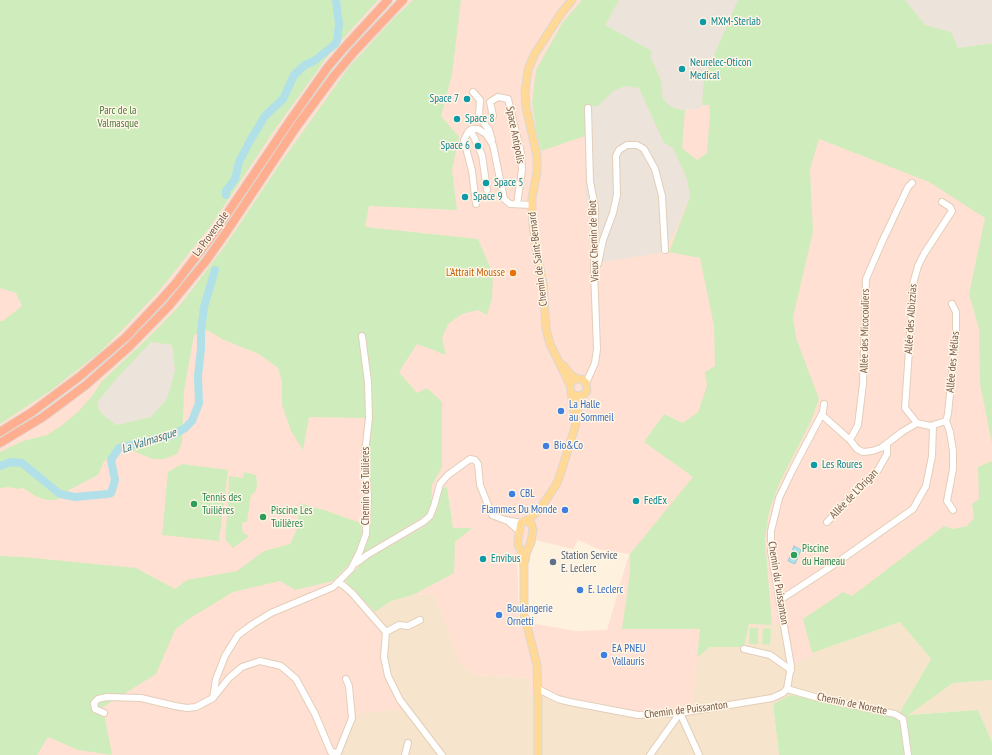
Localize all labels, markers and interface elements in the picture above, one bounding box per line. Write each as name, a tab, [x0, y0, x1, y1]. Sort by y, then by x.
place label: MXM-Sterlab	[711, 15, 761, 29]
marker: MXM-Sterlab	[698, 17, 708, 27]
place label: Neurelec-Oticon Medical	[690, 56, 751, 82]
marker: Neurelec-Oticon Medical	[677, 64, 687, 74]
place label: Space 7	[430, 92, 459, 106]
marker: Space 7	[462, 94, 472, 104]
park label: Parc de la Valmasque	[98, 104, 138, 130]
street label: Space Antipolis	[503, 105, 527, 165]
place label: Space 8	[465, 112, 494, 126]
marker: Space 8	[452, 114, 462, 124]
place label: Space 6	[441, 139, 470, 153]
marker: Space 6	[473, 141, 483, 151]
place label: Space 5	[494, 176, 523, 190]
marker: Space 5	[481, 178, 491, 188]
place label: Space 9	[473, 190, 502, 204]
marker: Space 9	[460, 192, 470, 202]
street label: Vieux Chemin de Biot	[586, 200, 602, 282]
street label: La Provençale	[190, 209, 232, 259]
street label: Chemin de Saint-Bernard	[526, 211, 550, 307]
place label: L'Attrait Mousse	[446, 266, 505, 280]
marker: L'Attrait Mousse	[508, 268, 518, 278]
street label: Allée des Albizzias	[902, 283, 920, 355]
street label: Allée des Micocouliers	[858, 289, 872, 373]
street label: Allée des Mélias	[944, 331, 962, 393]
place label: La Halle au Sommeil	[569, 398, 614, 424]
marker: La Halle au Sommeil	[556, 406, 566, 416]
water label: La Valmasque	[120, 425, 178, 457]
place label: Bio&Co	[554, 439, 583, 453]
marker: Bio&Co	[541, 441, 551, 451]
street label: Chemin des Tuilières	[359, 447, 373, 525]
place label: Les Roures	[822, 458, 862, 472]
marker: Les Roures	[809, 460, 819, 470]
street label: Allée de L'Origan	[827, 466, 881, 522]
place label: CBL	[520, 487, 535, 501]
marker: CBL	[507, 489, 517, 499]
place label: Tennis des Tuilières	[202, 491, 241, 517]
place label: FedEx	[644, 494, 667, 508]
marker: FedEx	[631, 496, 641, 506]
marker: Tennis des Tuilières	[189, 499, 199, 509]
place label: Flammes Du Monde	[482, 503, 557, 517]
place label: Piscine Les Tuilières	[271, 504, 312, 530]
marker: Flammes Du Monde	[560, 505, 570, 515]
marker: Piscine Les Tuilières	[258, 512, 268, 522]
street label: Chemin du Puissanton	[765, 540, 791, 626]
place label: Piscine du Hameau	[802, 542, 845, 568]
place label: Station Service E. Leclerc	[561, 549, 618, 575]
marker: Piscine du Hameau	[789, 550, 799, 560]
place label: Envibus	[491, 552, 520, 566]
marker: Envibus	[478, 554, 488, 564]
marker: Station Service E. Leclerc	[548, 557, 558, 567]
place label: E. Leclerc	[588, 583, 623, 597]
marker: E. Leclerc	[575, 585, 585, 595]
place label: Boulangerie Ornetti	[507, 602, 553, 628]
marker: Boulangerie Ornetti	[494, 610, 504, 620]
place label: EA PNEU Vallauris	[612, 642, 646, 668]
marker: EA PNEU Vallauris	[599, 650, 609, 660]
street label: Chemin de Norette	[816, 690, 888, 718]
street label: Chemin de Puissanton	[644, 698, 728, 722]

